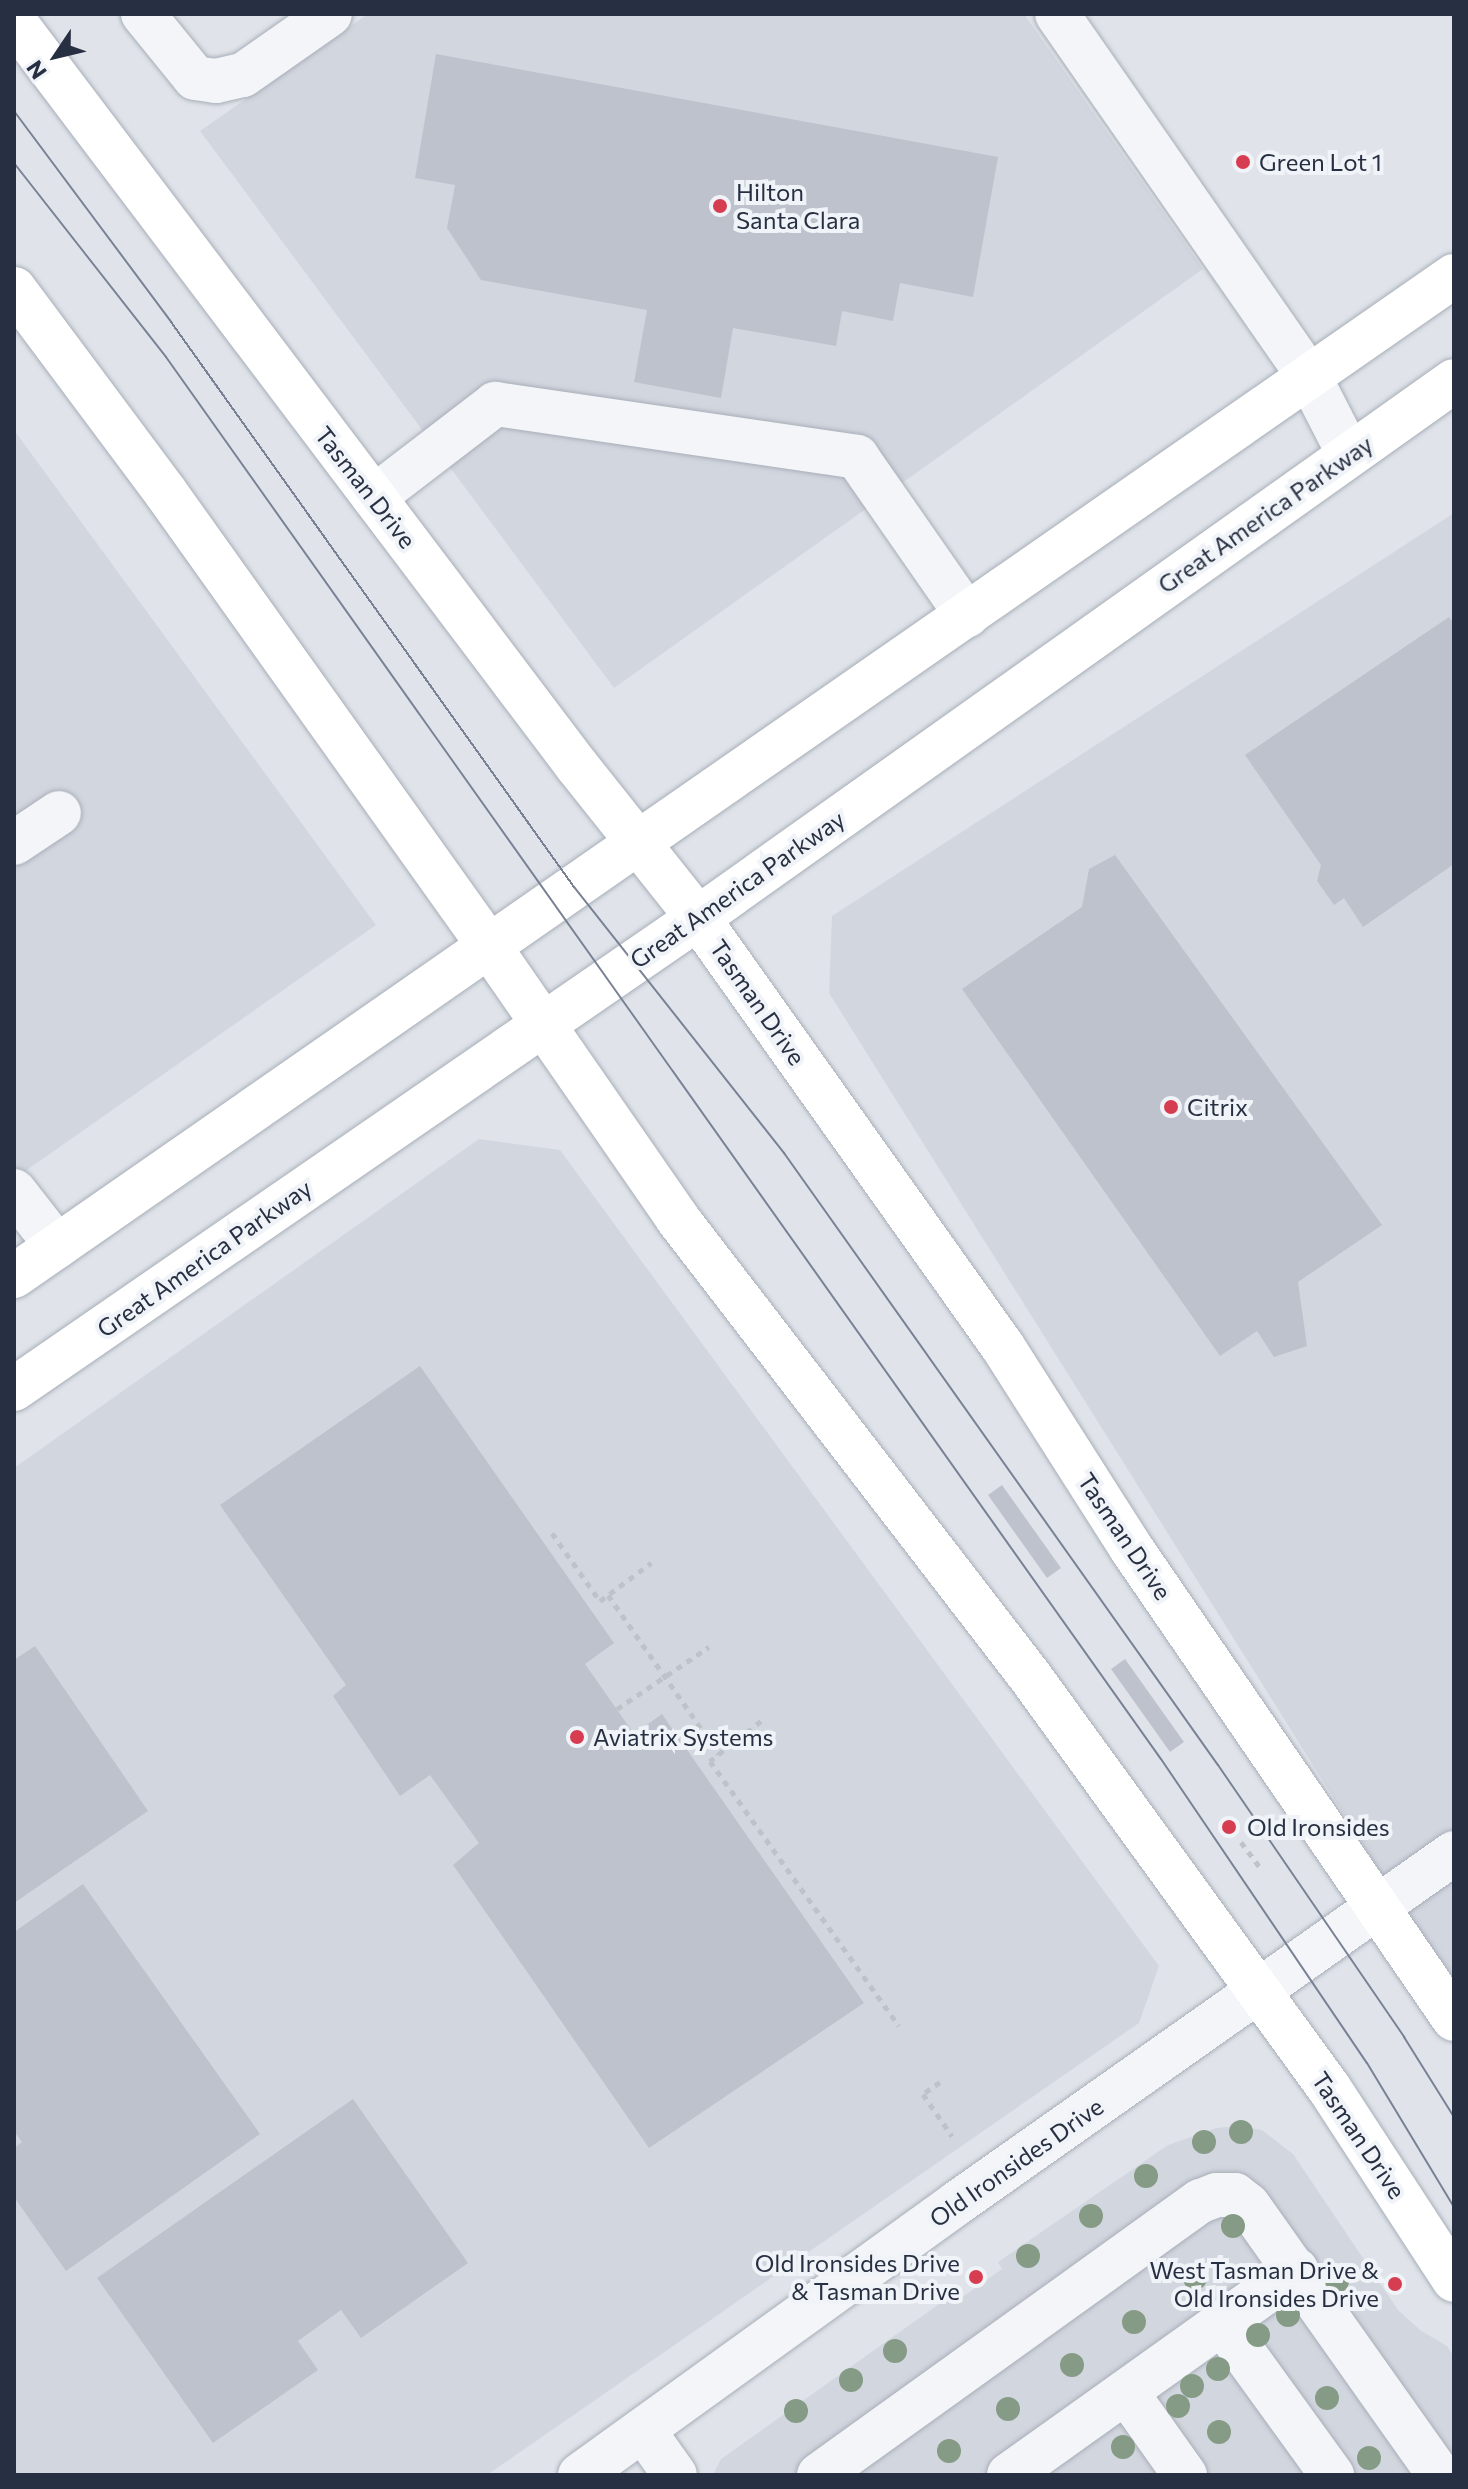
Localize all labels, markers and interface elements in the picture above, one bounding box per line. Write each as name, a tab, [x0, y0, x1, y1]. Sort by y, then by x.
north arrow	[16, 16, 96, 96]
text: N	[20, 56, 52, 85]
place label: Green Lot 1	[1259, 148, 1382, 176]
marker: Green Lot 1	[1234, 153, 1252, 171]
place label: Hilton Santa Clara	[736, 178, 860, 234]
marker: Hilton Santa Clara	[711, 197, 729, 215]
street label: Tasman Drive	[310, 420, 422, 554]
street label: Great America Parkway	[1152, 429, 1378, 599]
street label: Great America Parkway	[624, 804, 850, 974]
street label: Tasman Drive	[704, 934, 812, 1070]
place label: Citrix	[1187, 1093, 1248, 1121]
marker: Citrix	[1162, 1098, 1180, 1116]
street label: Great America Parkway	[91, 1173, 317, 1343]
street label: Tasman Drive	[1072, 1467, 1178, 1605]
place label: Aviatrix Systems	[593, 1723, 773, 1751]
marker: Aviatrix Systems	[568, 1728, 586, 1746]
place label: Old Ironsides	[1247, 1813, 1390, 1841]
marker: Old Ironsides	[1218, 1816, 1240, 1838]
street label: Tasman Drive	[1306, 2066, 1412, 2204]
street label: Old Ironsides Drive	[924, 2091, 1108, 2233]
place label: Old Ironsides Drive & Tasman Drive	[755, 2249, 960, 2305]
place label: West Tasman Drive & Old Ironsides Drive	[1149, 2256, 1379, 2312]
marker: Old Ironsides Drive & Tasman Drive	[967, 2268, 985, 2286]
marker: West Tasman Drive & Old Ironsides Drive	[1386, 2275, 1404, 2293]

